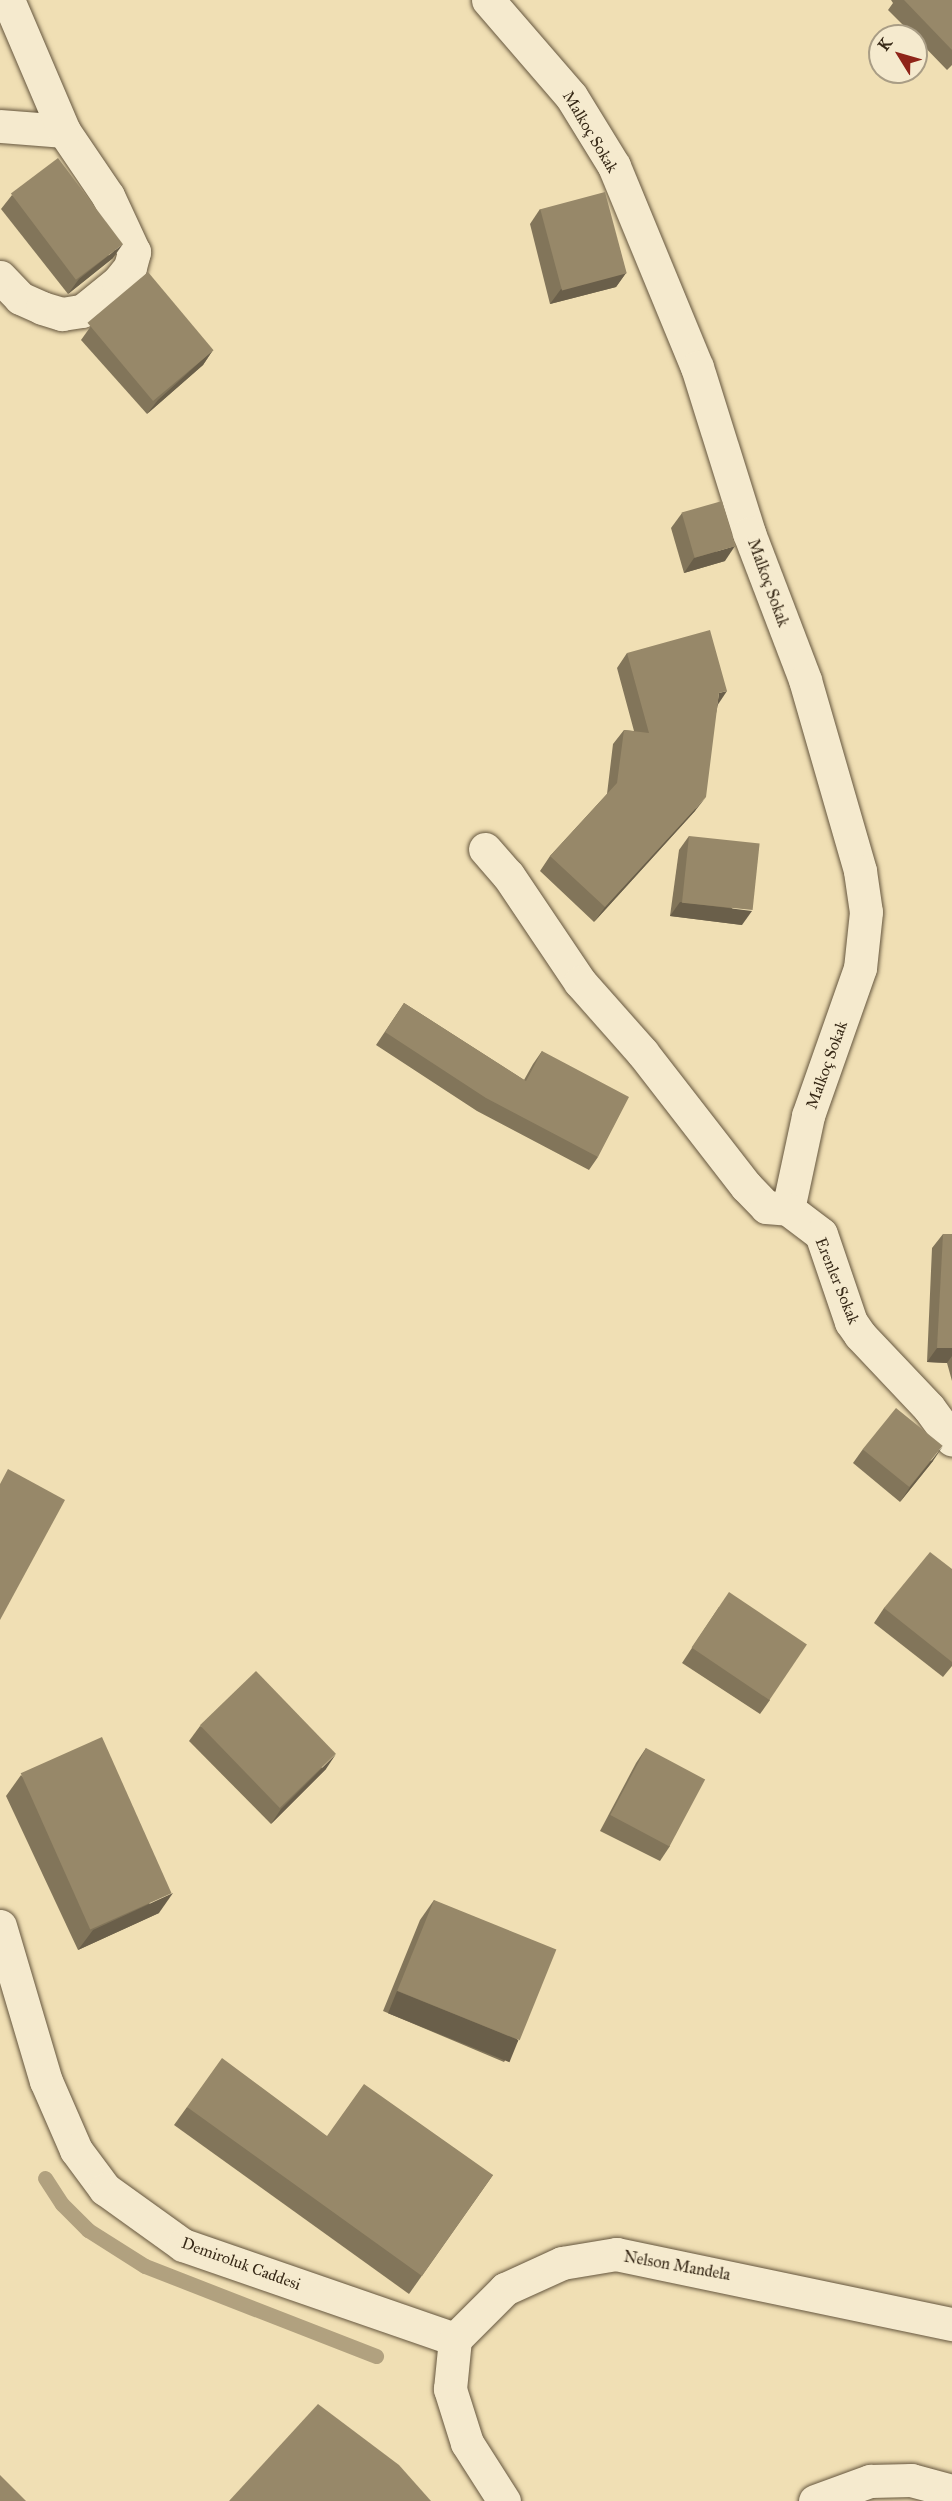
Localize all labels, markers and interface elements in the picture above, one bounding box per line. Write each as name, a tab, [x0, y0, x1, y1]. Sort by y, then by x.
north arrow	[868, 24, 928, 84]
text: K	[874, 34, 896, 54]
street label: Malkoç Sokak	[558, 88, 622, 176]
street label: Malkoç Sokak	[743, 536, 793, 630]
street label: Malkoç Sokak	[802, 1018, 852, 1112]
street label: Erenler Sokak	[811, 1235, 863, 1327]
street label: Demiroluk Caddesi	[179, 2234, 303, 2294]
street label: Nelson Mandela	[622, 2247, 732, 2285]

